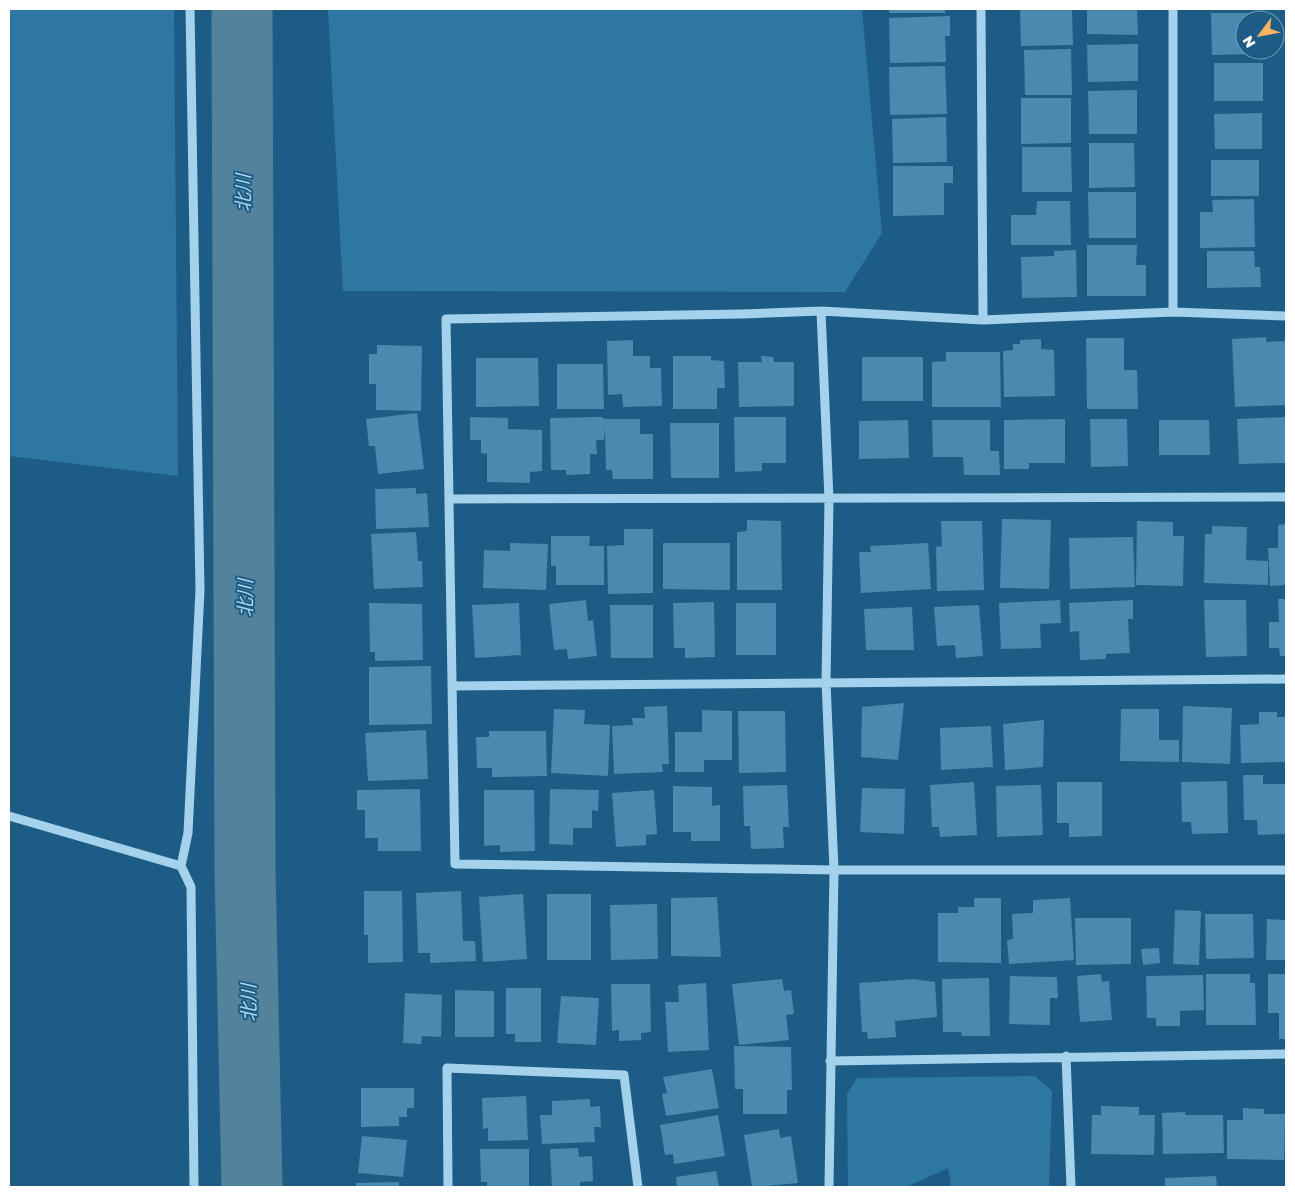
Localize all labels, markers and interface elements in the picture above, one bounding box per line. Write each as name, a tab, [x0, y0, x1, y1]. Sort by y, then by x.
north arrow	[1235, 10, 1285, 60]
text: N	[1239, 33, 1259, 51]
water label: 北川	[231, 172, 254, 212]
water label: 北川	[233, 577, 256, 617]
water label: 北川	[236, 982, 260, 1022]

